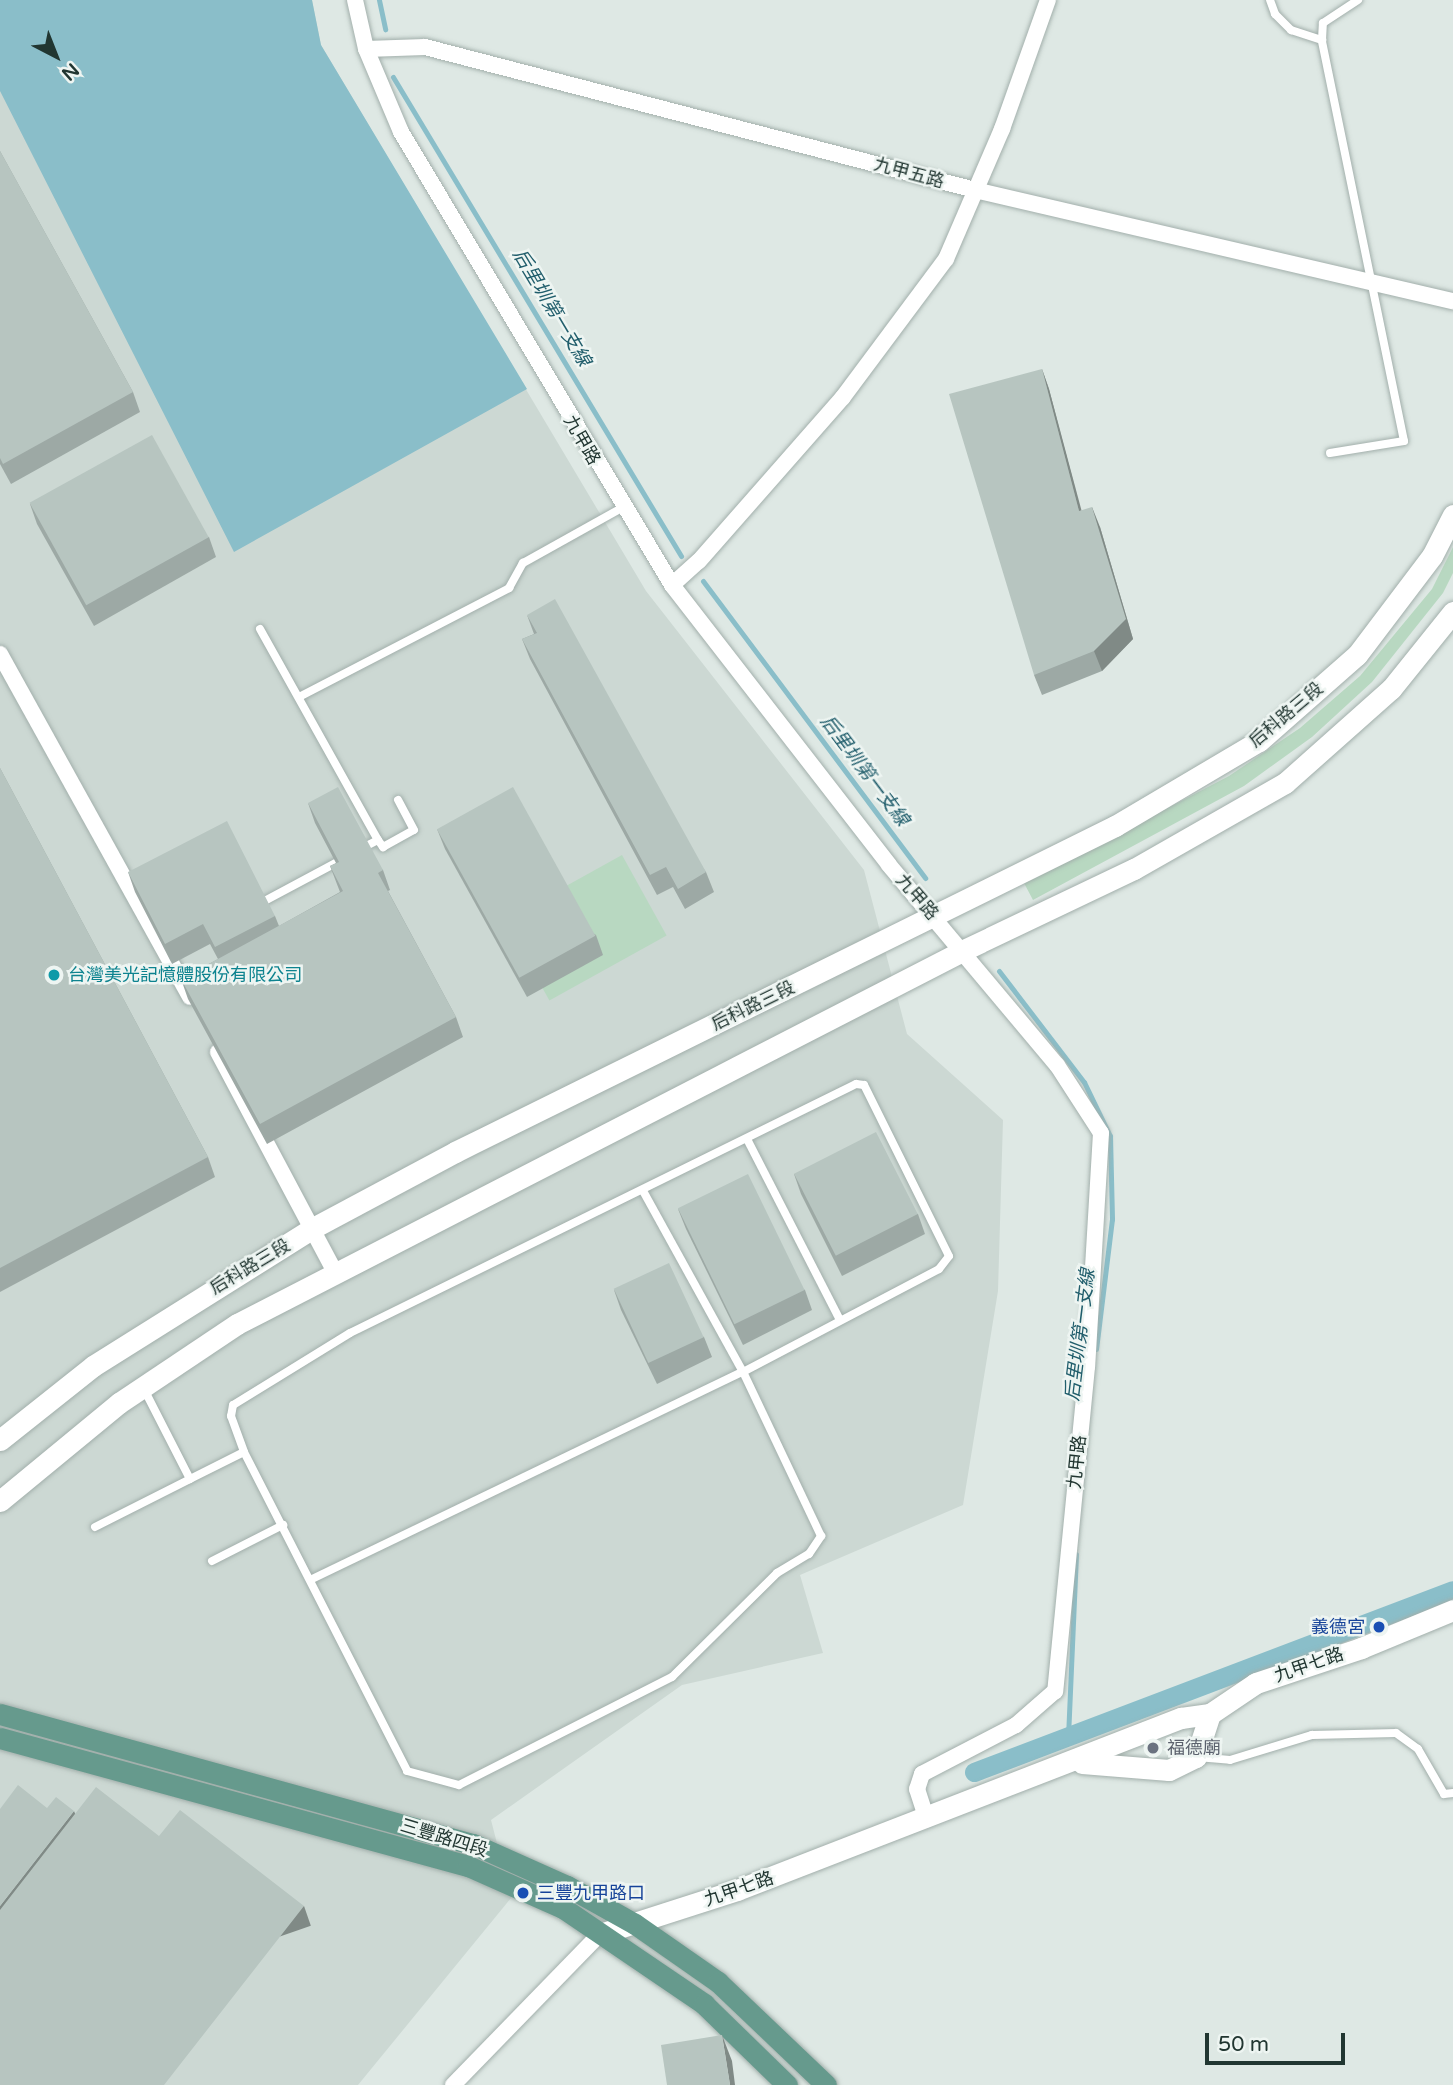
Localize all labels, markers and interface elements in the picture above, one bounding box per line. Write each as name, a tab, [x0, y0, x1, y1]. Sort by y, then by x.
north arrow	[21, 21, 91, 91]
text: N	[57, 58, 83, 85]
street label: 九甲五路	[871, 153, 947, 193]
water label: 后里圳第一支線	[507, 245, 595, 371]
street label: 九甲路	[559, 411, 605, 469]
street label: 后科路三段	[1245, 678, 1327, 752]
water label: 后里圳第一支線	[815, 711, 913, 831]
street label: 九甲路	[891, 870, 943, 924]
place label: 台灣美光記憶體股份有限公司	[68, 964, 302, 986]
marker: 台灣美光記憶體股份有限公司	[46, 967, 62, 983]
street label: 后科路三段	[708, 977, 798, 1035]
street label: 后科路三段	[206, 1235, 294, 1299]
water label: 后里圳第一支線	[1062, 1268, 1100, 1402]
street label: 九甲路	[1063, 1434, 1091, 1490]
place label: 義德宮	[1311, 1616, 1365, 1638]
marker: 義德宮	[1371, 1619, 1387, 1635]
street label: 九甲七路	[1271, 1643, 1347, 1687]
place label: 福德廟	[1167, 1737, 1221, 1759]
marker: 福德廟	[1145, 1740, 1161, 1756]
street label: 三豐路四段	[398, 1815, 490, 1861]
street label: 九甲七路	[701, 1867, 777, 1911]
place label: 三豐九甲路口	[537, 1882, 645, 1904]
marker: 三豐九甲路口	[515, 1885, 531, 1901]
scale bar	[1208, 2018, 1348, 2062]
text: 50 m	[1218, 2032, 1269, 2057]

